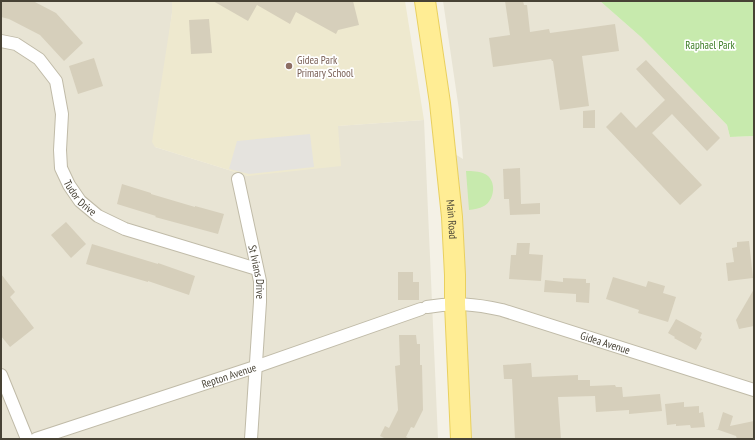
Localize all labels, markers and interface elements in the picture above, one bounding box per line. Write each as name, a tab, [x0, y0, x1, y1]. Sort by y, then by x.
park label: Raphael Park	[685, 38, 735, 52]
place label: Gidea Park Primary School	[297, 53, 354, 80]
marker: Gidea Park Primary School	[284, 61, 294, 71]
street label: Tudor Drive	[61, 178, 100, 219]
street label: Main Road	[443, 199, 460, 240]
street label: St Ivians Drive	[245, 244, 267, 299]
street label: Gidea Avenue	[579, 328, 632, 357]
street label: Repton Avenue	[200, 360, 258, 391]

